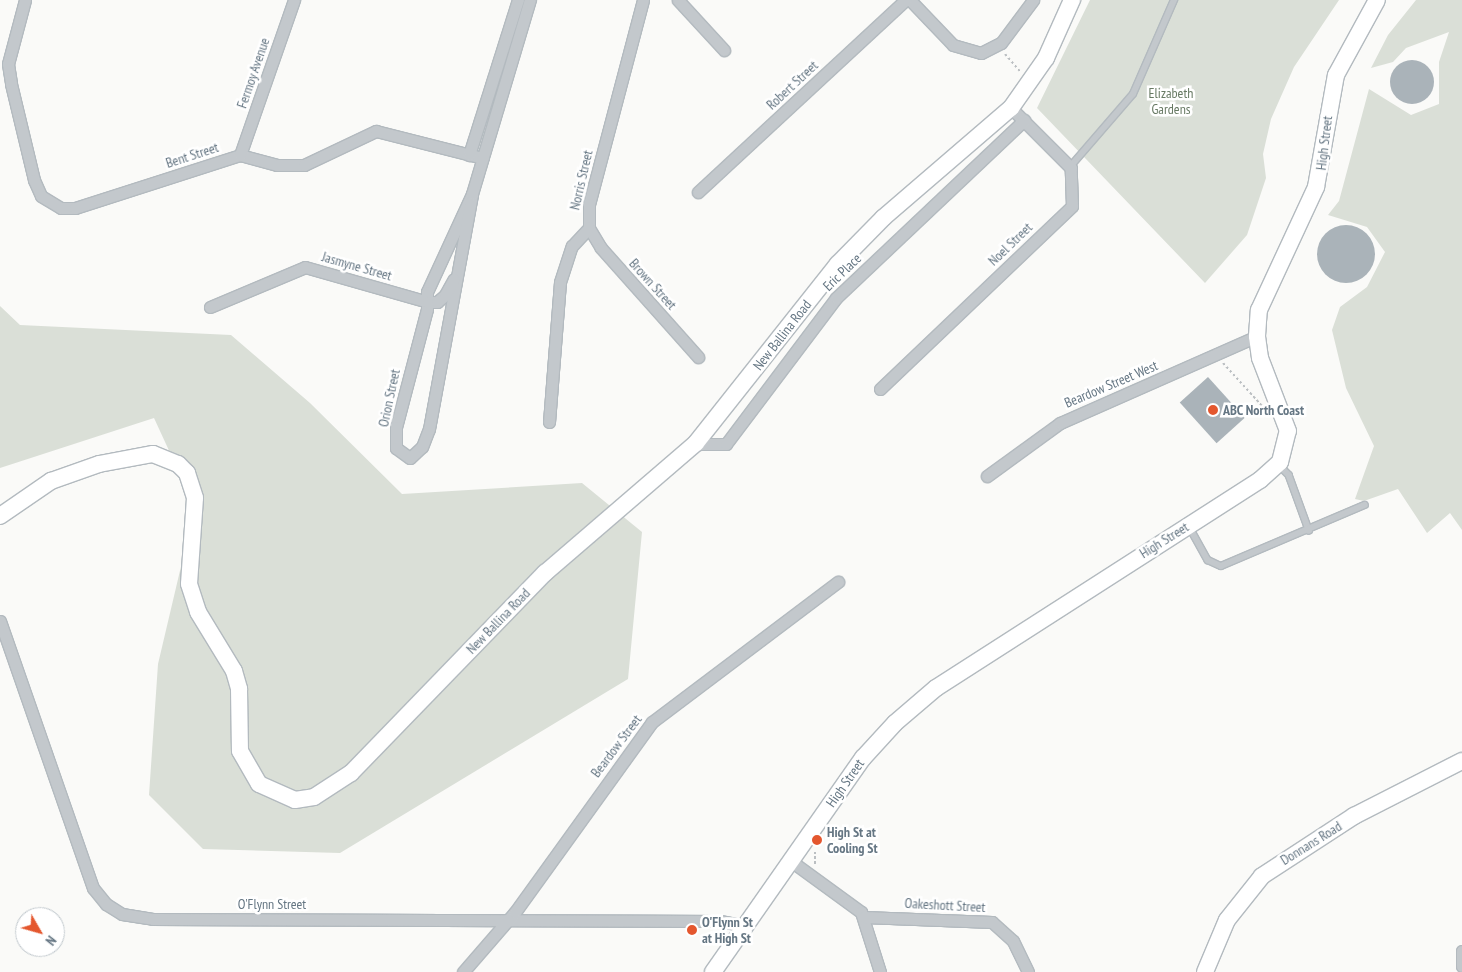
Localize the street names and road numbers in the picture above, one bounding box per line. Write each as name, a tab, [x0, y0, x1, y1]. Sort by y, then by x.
street label: Fermoy Avenue	[233, 35, 273, 111]
street label: Robert Street	[763, 57, 821, 113]
street label: High Street	[1312, 115, 1336, 171]
street label: Bent Street	[164, 139, 220, 171]
street label: Norris Street	[566, 148, 596, 212]
street label: Noel Street	[985, 219, 1035, 269]
street label: Jasmyne Street	[320, 248, 394, 284]
street label: Eric Place	[819, 250, 865, 294]
street label: Brown Street	[626, 255, 680, 313]
street label: New Ballina Road	[749, 296, 815, 374]
street label: Beardow Street West	[1062, 357, 1160, 411]
street label: Orion Street	[375, 368, 403, 428]
street label: High Street	[1136, 518, 1192, 562]
street label: New Ballina Road	[463, 585, 533, 657]
street label: Beardow Street	[587, 711, 645, 781]
street label: High Street	[822, 756, 868, 810]
street label: Donnans Road	[1277, 818, 1345, 868]
street label: Oakeshott Street	[904, 894, 986, 916]
street label: O'Flynn Street	[238, 896, 306, 912]

